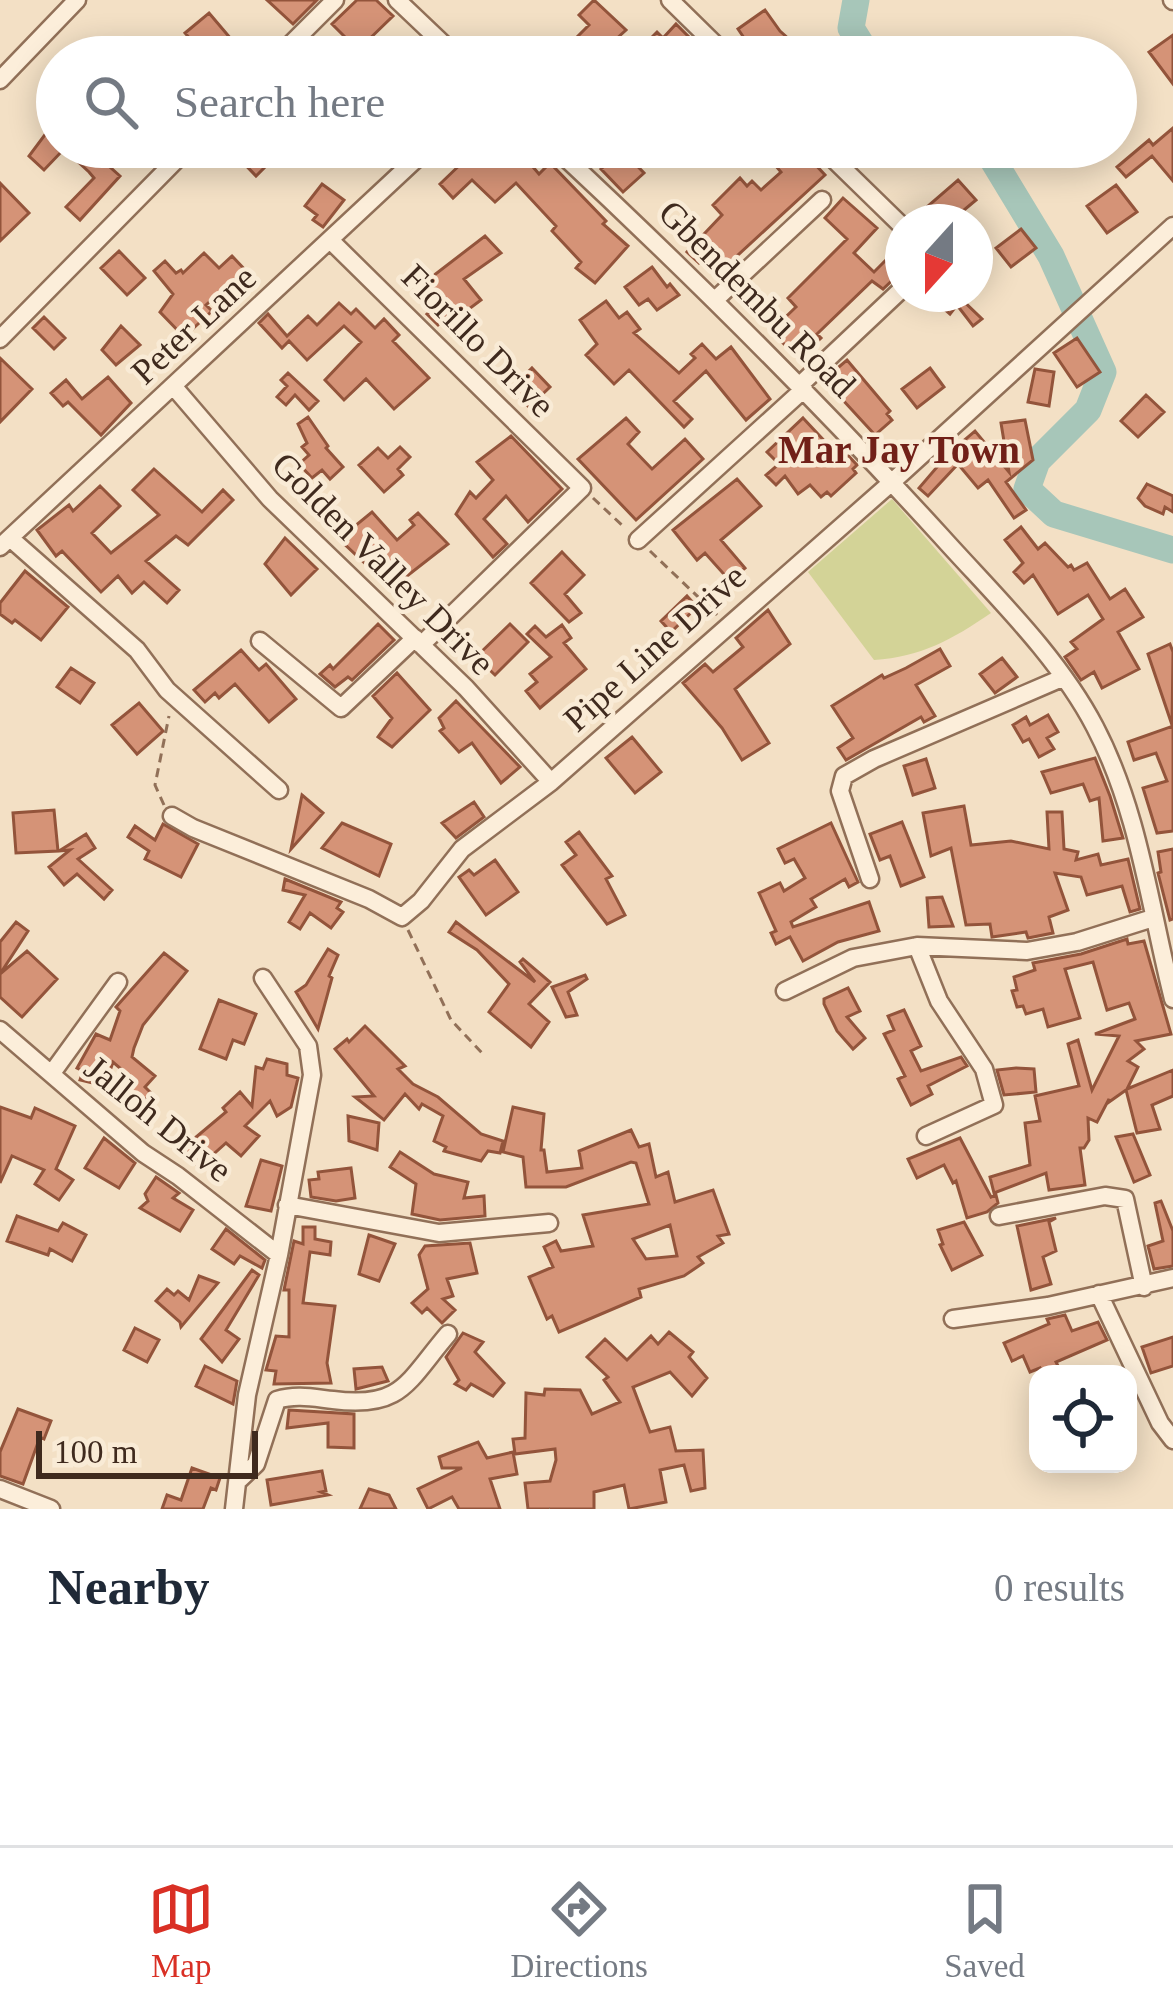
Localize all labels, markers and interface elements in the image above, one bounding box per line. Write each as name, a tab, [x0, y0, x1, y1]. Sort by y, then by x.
search box	[36, 36, 1137, 168]
icon: search	[78, 69, 144, 135]
text: Search here	[174, 77, 385, 127]
street label: Gbendembu Road	[651, 192, 864, 405]
north arrow	[885, 204, 993, 312]
street label: Fiorillo Drive	[394, 256, 563, 425]
street label: Peter Lane	[123, 257, 264, 392]
district label: Mar Jay Town	[778, 428, 1020, 472]
street label: Golden Valley Drive	[264, 444, 503, 683]
street label: Pipe Line Drive	[556, 556, 753, 740]
street label: Jalloh Drive	[77, 1048, 240, 1190]
map controls	[1029, 1365, 1137, 1473]
button: locate	[1029, 1365, 1137, 1473]
scale bar	[36, 1425, 258, 1478]
text: 100 m	[54, 1434, 137, 1470]
text: Nearby	[48, 1559, 209, 1615]
text: 0 results	[994, 1566, 1125, 1609]
tab: Map	[148, 1876, 214, 1985]
tab: Directions	[510, 1876, 648, 1985]
tab: Saved	[944, 1876, 1025, 1985]

